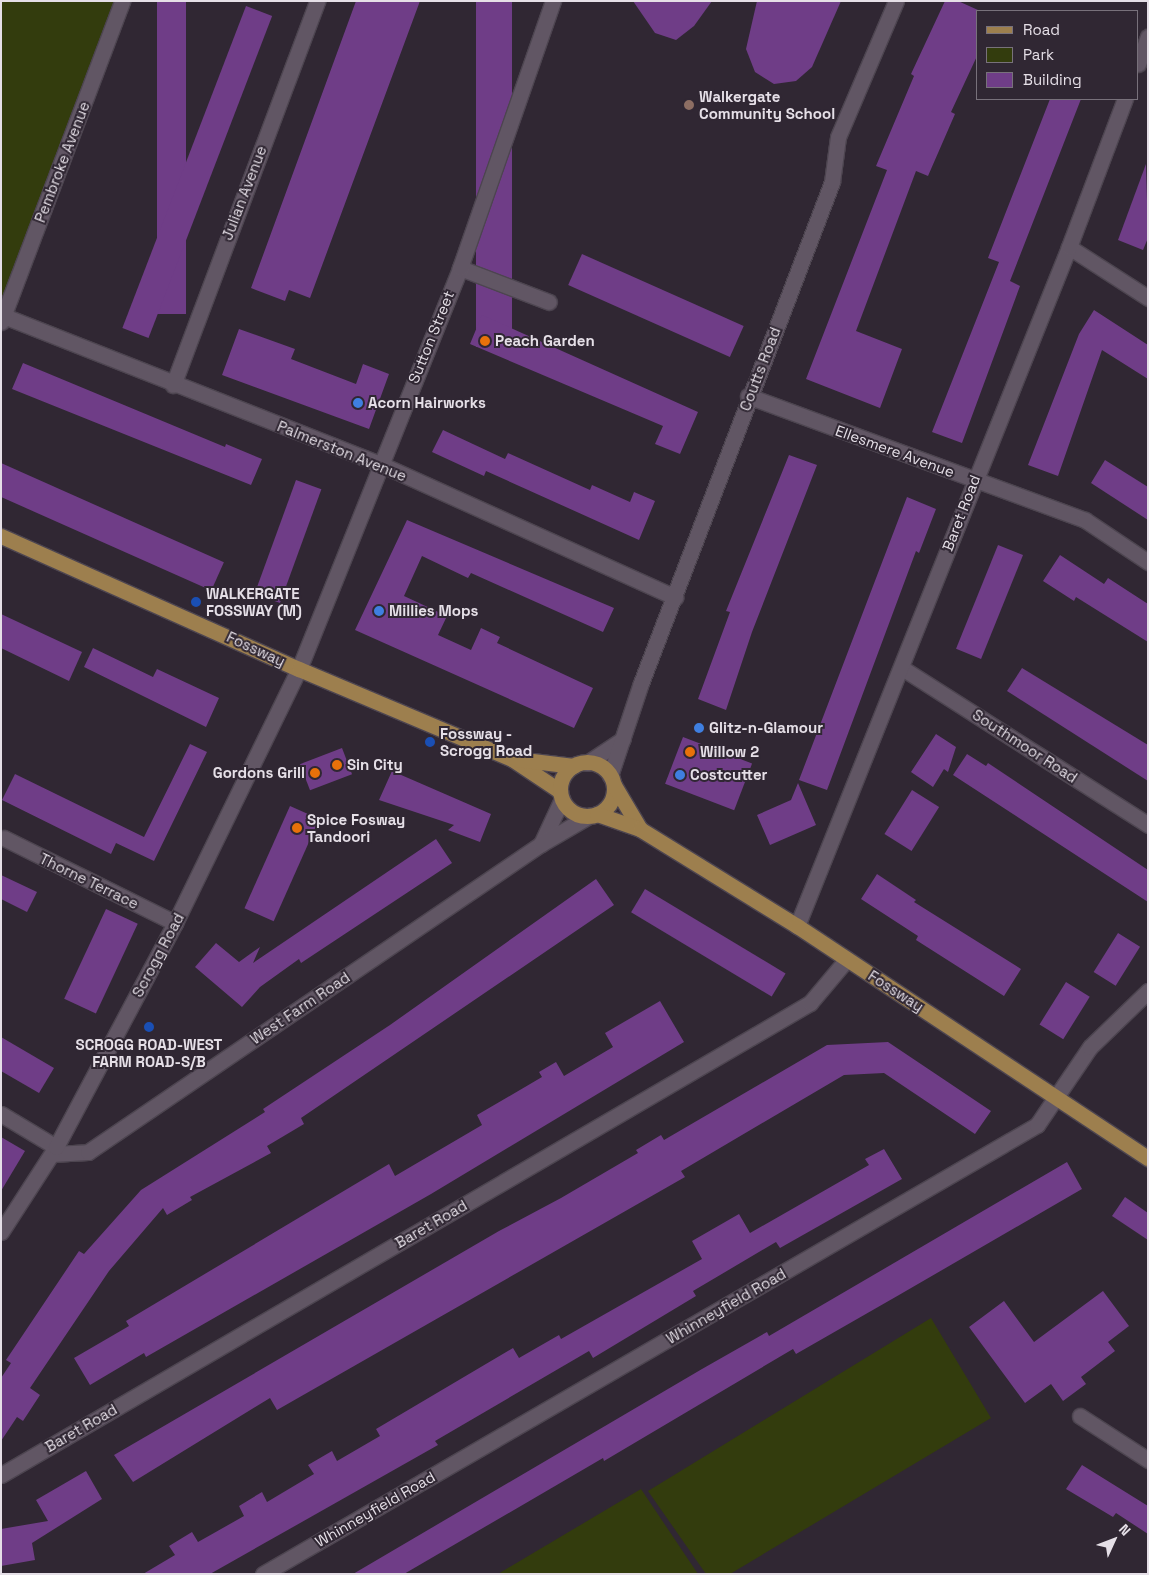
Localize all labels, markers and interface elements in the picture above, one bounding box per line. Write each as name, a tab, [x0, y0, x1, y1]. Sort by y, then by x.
legend	[976, 10, 1139, 100]
text: Road	[1023, 20, 1060, 39]
text: Park	[1023, 45, 1054, 64]
text: Building	[1023, 70, 1082, 89]
place label: Walkergate Community School	[699, 87, 835, 122]
street label: Pembroke Avenue	[31, 99, 93, 225]
marker: Walkergate Community School	[683, 99, 695, 111]
street label: Julian Avenue	[218, 143, 270, 243]
street label: Sutton Street	[404, 288, 458, 386]
street label: Coutts Road	[736, 325, 784, 413]
place label: Peach Garden	[495, 332, 595, 350]
marker: Peach Garden	[479, 335, 491, 347]
place label: Acorn Hairworks	[368, 394, 486, 412]
marker: Acorn Hairworks	[352, 397, 364, 409]
street label: Palmerston Avenue	[275, 417, 409, 485]
street label: Ellesmere Avenue	[833, 421, 957, 481]
street label: Baret Road	[938, 472, 984, 554]
place label: WALKERGATE FOSSWAY (M)	[206, 584, 302, 619]
marker: WALKERGATE FOSSWAY (M)	[190, 596, 202, 608]
place label: Millies Mops	[389, 602, 478, 620]
marker: Millies Mops	[373, 605, 385, 617]
street label: Fossway	[224, 628, 288, 670]
street label: Southmoor Road	[969, 705, 1081, 787]
place label: Glitz-n-Glamour	[709, 719, 823, 737]
marker: Glitz-n-Glamour	[693, 722, 705, 734]
place label: Fossway - Scrogg Road	[440, 724, 532, 759]
marker: Fossway - Scrogg Road	[424, 736, 436, 748]
place label: Willow 2	[700, 743, 759, 761]
marker: Willow 2	[684, 746, 696, 758]
place label: Sin City	[347, 756, 403, 774]
marker: Sin City	[331, 759, 343, 771]
place label: Gordons Grill	[213, 764, 305, 782]
place label: Costcutter	[690, 766, 767, 784]
marker: Gordons Grill	[309, 767, 321, 779]
marker: Costcutter	[674, 769, 686, 781]
place label: Spice Fosway Tandoori	[307, 810, 405, 845]
marker: Spice Fosway Tandoori	[291, 822, 303, 834]
street label: Thorne Terrace	[36, 849, 142, 913]
street label: Scrogg Road	[128, 910, 188, 1000]
street label: Fossway	[865, 966, 927, 1016]
street label: West Farm Road	[247, 968, 353, 1048]
marker: SCROGG ROAD-WEST FARM ROAD-S/B	[143, 1021, 155, 1033]
place label: SCROGG ROAD-WEST FARM ROAD-S/B	[76, 1035, 222, 1070]
street label: Baret Road	[392, 1196, 470, 1252]
street label: Whinneyfield Road	[663, 1264, 789, 1348]
street label: Baret Road	[42, 1400, 120, 1456]
street label: Whinneyfield Road	[312, 1467, 438, 1551]
north arrow	[1089, 1515, 1139, 1565]
text: N	[1115, 1520, 1135, 1539]

